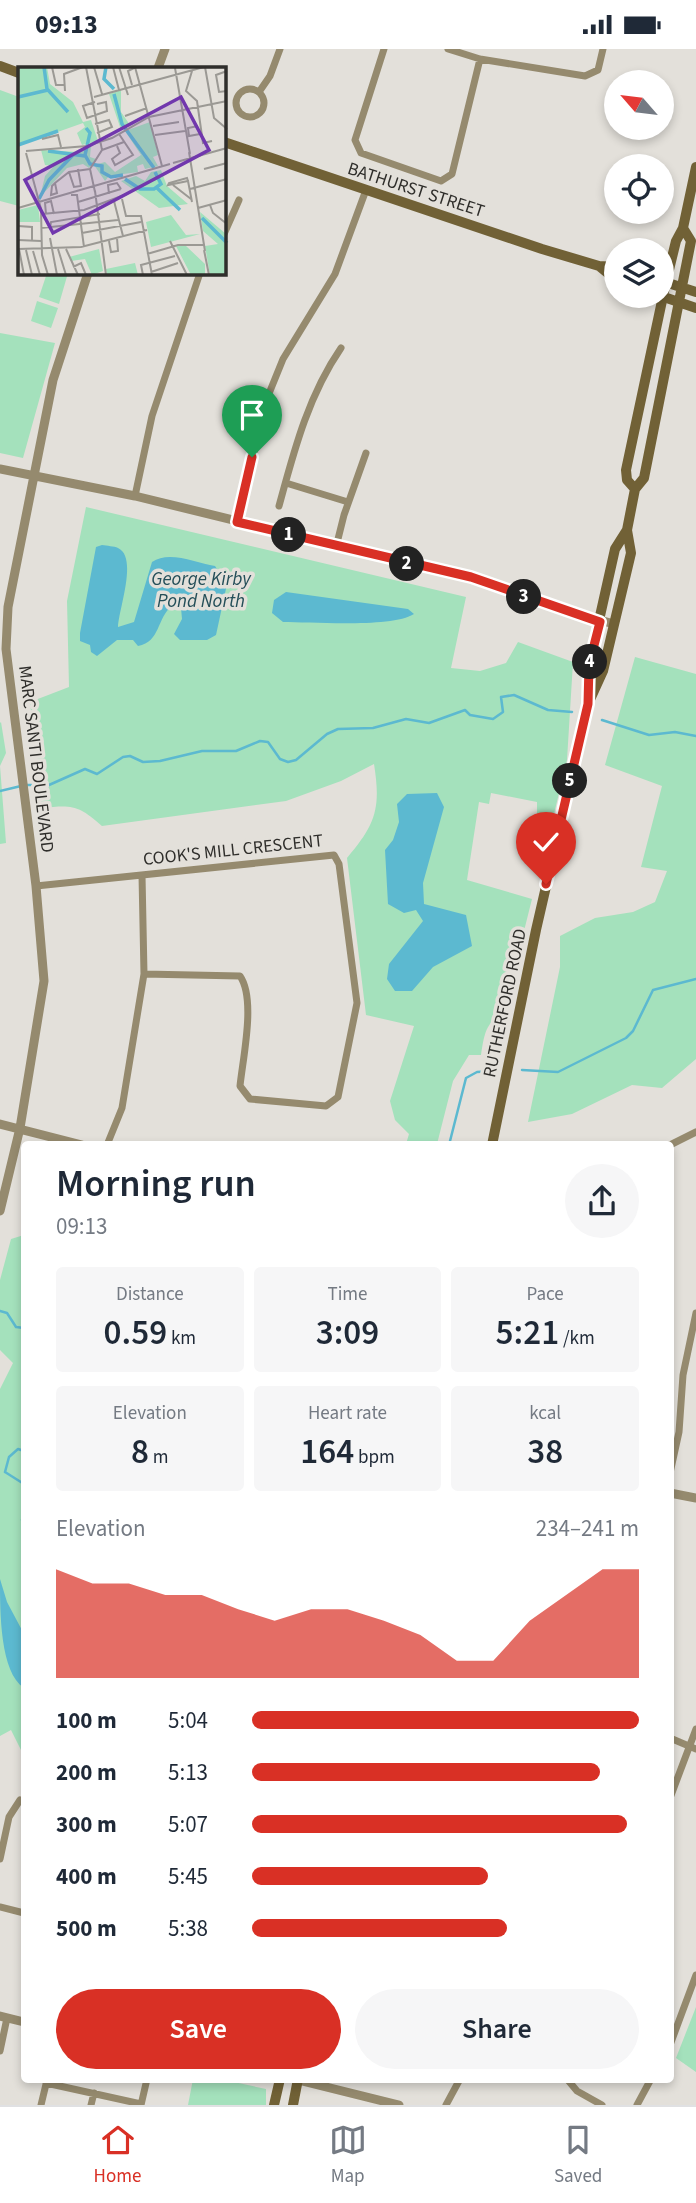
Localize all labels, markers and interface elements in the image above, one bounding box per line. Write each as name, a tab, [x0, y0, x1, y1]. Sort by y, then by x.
text: 09:13	[35, 6, 98, 43]
inset map	[18, 67, 226, 275]
north arrow	[604, 70, 674, 140]
map controls	[604, 70, 674, 308]
button: locate	[604, 154, 674, 224]
street label: BATHURST STREET	[344, 156, 488, 224]
button: layers	[604, 238, 674, 308]
pin	[222, 385, 282, 457]
icon: arrive	[233, 396, 271, 434]
pin: 1	[272, 517, 306, 553]
text: 1	[283, 521, 294, 548]
pin: 2	[390, 547, 424, 581]
text: 2	[401, 550, 412, 577]
water label: George Kirby Pond North	[151, 566, 252, 615]
pin: 3	[506, 579, 542, 615]
text: 3	[518, 583, 529, 610]
pin: 4	[572, 645, 608, 679]
text: 4	[584, 648, 595, 675]
street label: MARC SANTI BOULEVARD	[12, 664, 60, 854]
pin: 5	[552, 763, 588, 799]
text: 5	[564, 767, 575, 794]
pin	[516, 812, 576, 884]
icon: check	[527, 823, 565, 861]
street label: COOK'S MILL CRESCENT	[142, 828, 325, 872]
street label: RUTHERFORD ROAD	[477, 926, 533, 1080]
text: Morning run	[56, 1157, 256, 1211]
button: share	[565, 1164, 639, 1238]
text: 09:13	[56, 1210, 107, 1243]
text: Distance	[116, 1281, 184, 1308]
text: Time	[327, 1281, 368, 1308]
text: Pace	[527, 1281, 564, 1308]
text: 0.59	[104, 1308, 167, 1358]
text: 3:09	[316, 1308, 379, 1358]
text: 5:21	[496, 1308, 559, 1358]
text: km	[167, 1325, 196, 1352]
text: /km	[559, 1325, 595, 1352]
text: Elevation	[113, 1400, 187, 1427]
text: Heart rate	[308, 1400, 387, 1427]
text: kcal	[529, 1400, 561, 1427]
text: 8	[131, 1427, 149, 1477]
text: 164	[300, 1427, 354, 1477]
text: 38	[527, 1427, 563, 1477]
text: m	[149, 1444, 169, 1471]
text: bpm	[354, 1444, 395, 1471]
text: Elevation	[56, 1512, 146, 1545]
text: 234–241 m	[536, 1512, 639, 1545]
text: 100 m	[56, 1704, 117, 1737]
text: 5:04	[168, 1704, 208, 1737]
text: 200 m	[56, 1756, 117, 1789]
text: 5:13	[168, 1756, 208, 1789]
text: 300 m	[56, 1808, 117, 1841]
text: 5:07	[168, 1808, 208, 1841]
text: 400 m	[56, 1860, 117, 1893]
text: 5:45	[168, 1860, 208, 1893]
text: 500 m	[56, 1912, 117, 1945]
text: 5:38	[168, 1912, 208, 1945]
button: Save	[56, 1989, 341, 2069]
button: Share	[355, 1989, 639, 2069]
tab: Home	[94, 2121, 141, 2190]
tab: Map	[329, 2121, 367, 2190]
tab: Saved	[554, 2121, 602, 2190]

